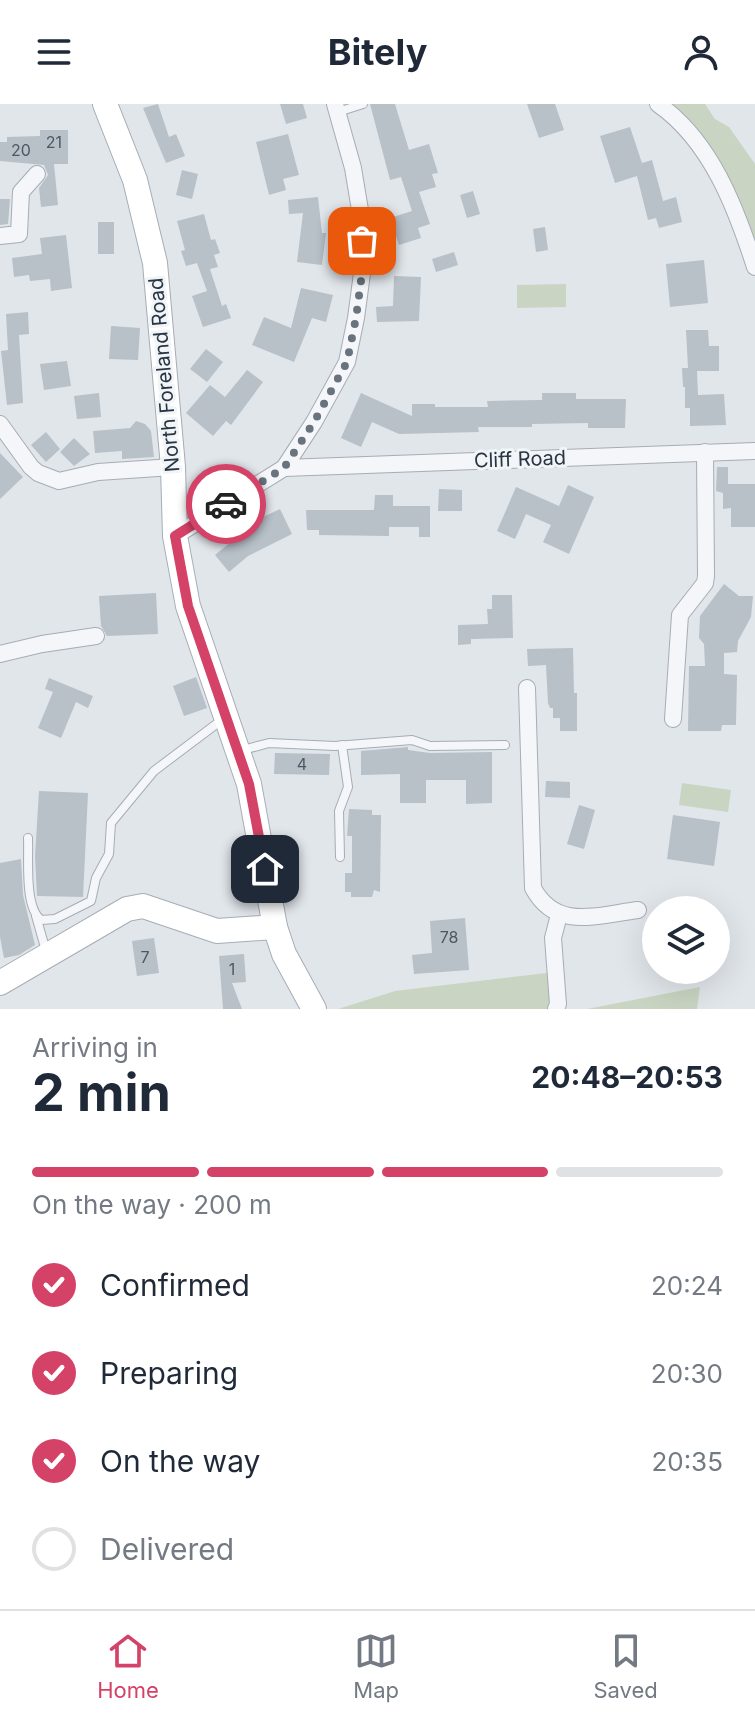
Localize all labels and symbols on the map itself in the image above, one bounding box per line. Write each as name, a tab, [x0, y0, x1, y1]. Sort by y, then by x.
house number: 21	[46, 132, 62, 152]
house number: 20	[11, 140, 31, 160]
pin	[328, 207, 396, 275]
street label: North Foreland Road	[144, 277, 184, 473]
street label: Cliff Road	[474, 445, 566, 473]
courier	[186, 464, 266, 544]
house number: 4	[297, 754, 307, 774]
pin	[231, 835, 299, 903]
house number: 78	[440, 927, 458, 947]
house number: 7	[140, 947, 150, 967]
house number: 1	[229, 959, 235, 979]

